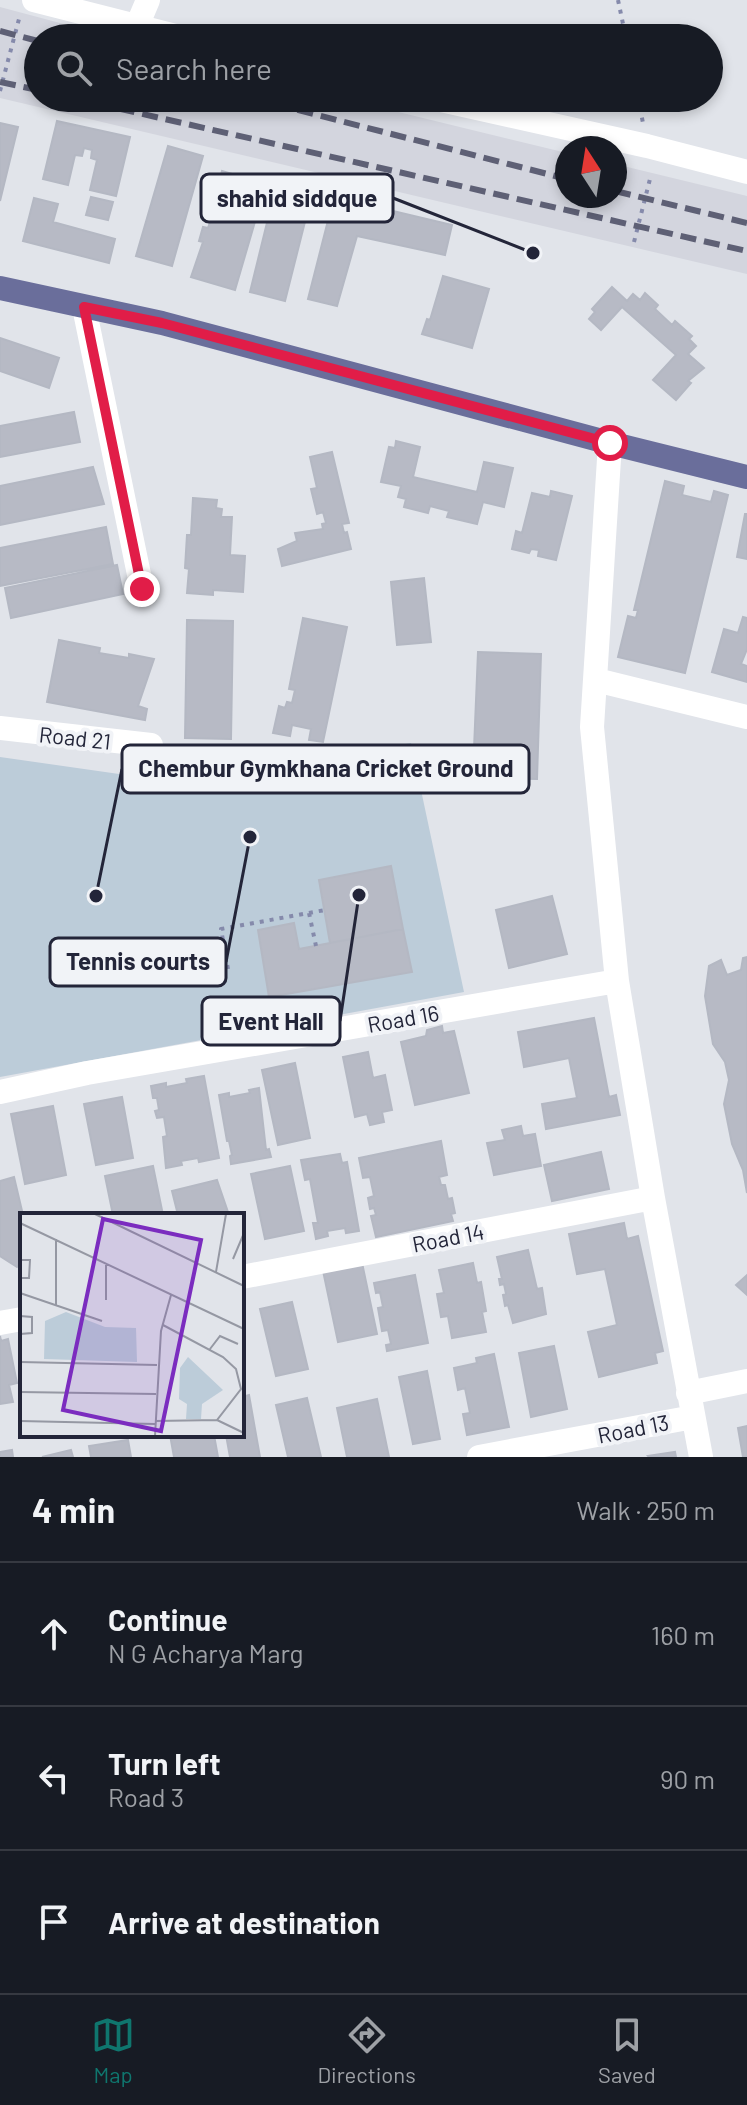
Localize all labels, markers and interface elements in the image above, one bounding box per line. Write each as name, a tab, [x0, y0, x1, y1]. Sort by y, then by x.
search box	[24, 24, 723, 112]
icon: search	[52, 46, 96, 90]
text: Search here	[116, 50, 272, 86]
north arrow	[555, 136, 627, 208]
callout: shahid siddque	[201, 174, 393, 222]
text: shahid siddque	[217, 183, 377, 212]
route start	[592, 425, 628, 461]
route end	[124, 571, 160, 607]
street label: Road 21	[38, 720, 112, 754]
callout: Chembur Gymkhana Cricket Ground	[122, 745, 529, 793]
text: Chembur Gymkhana Cricket Ground	[138, 753, 514, 782]
callout: Tennis courts	[50, 938, 226, 986]
text: Tennis courts	[66, 946, 210, 975]
callout: Event Hall	[202, 997, 340, 1045]
street label: Road 16	[365, 999, 441, 1037]
text: Event Hall	[218, 1006, 324, 1035]
inset map	[20, 1213, 244, 1437]
street label: Road 14	[410, 1217, 486, 1257]
street label: Road 13	[595, 1408, 671, 1448]
text: 4 min	[32, 1489, 115, 1530]
text: Walk · 250 m	[577, 1494, 715, 1525]
text: Continue	[108, 1601, 228, 1637]
icon: ahead	[32, 1612, 76, 1656]
text: 160 m	[651, 1619, 715, 1650]
text: N G Acharya Marg	[108, 1637, 304, 1668]
text: Turn left	[108, 1745, 221, 1781]
icon: left	[32, 1756, 76, 1800]
text: 90 m	[660, 1763, 715, 1794]
text: Road 3	[108, 1781, 184, 1812]
icon: arrive	[32, 1900, 76, 1944]
text: Arrive at destination	[108, 1904, 380, 1940]
tab: Map	[91, 2013, 135, 2087]
tab: Directions	[317, 2013, 416, 2087]
tab: Saved	[598, 2013, 656, 2087]

